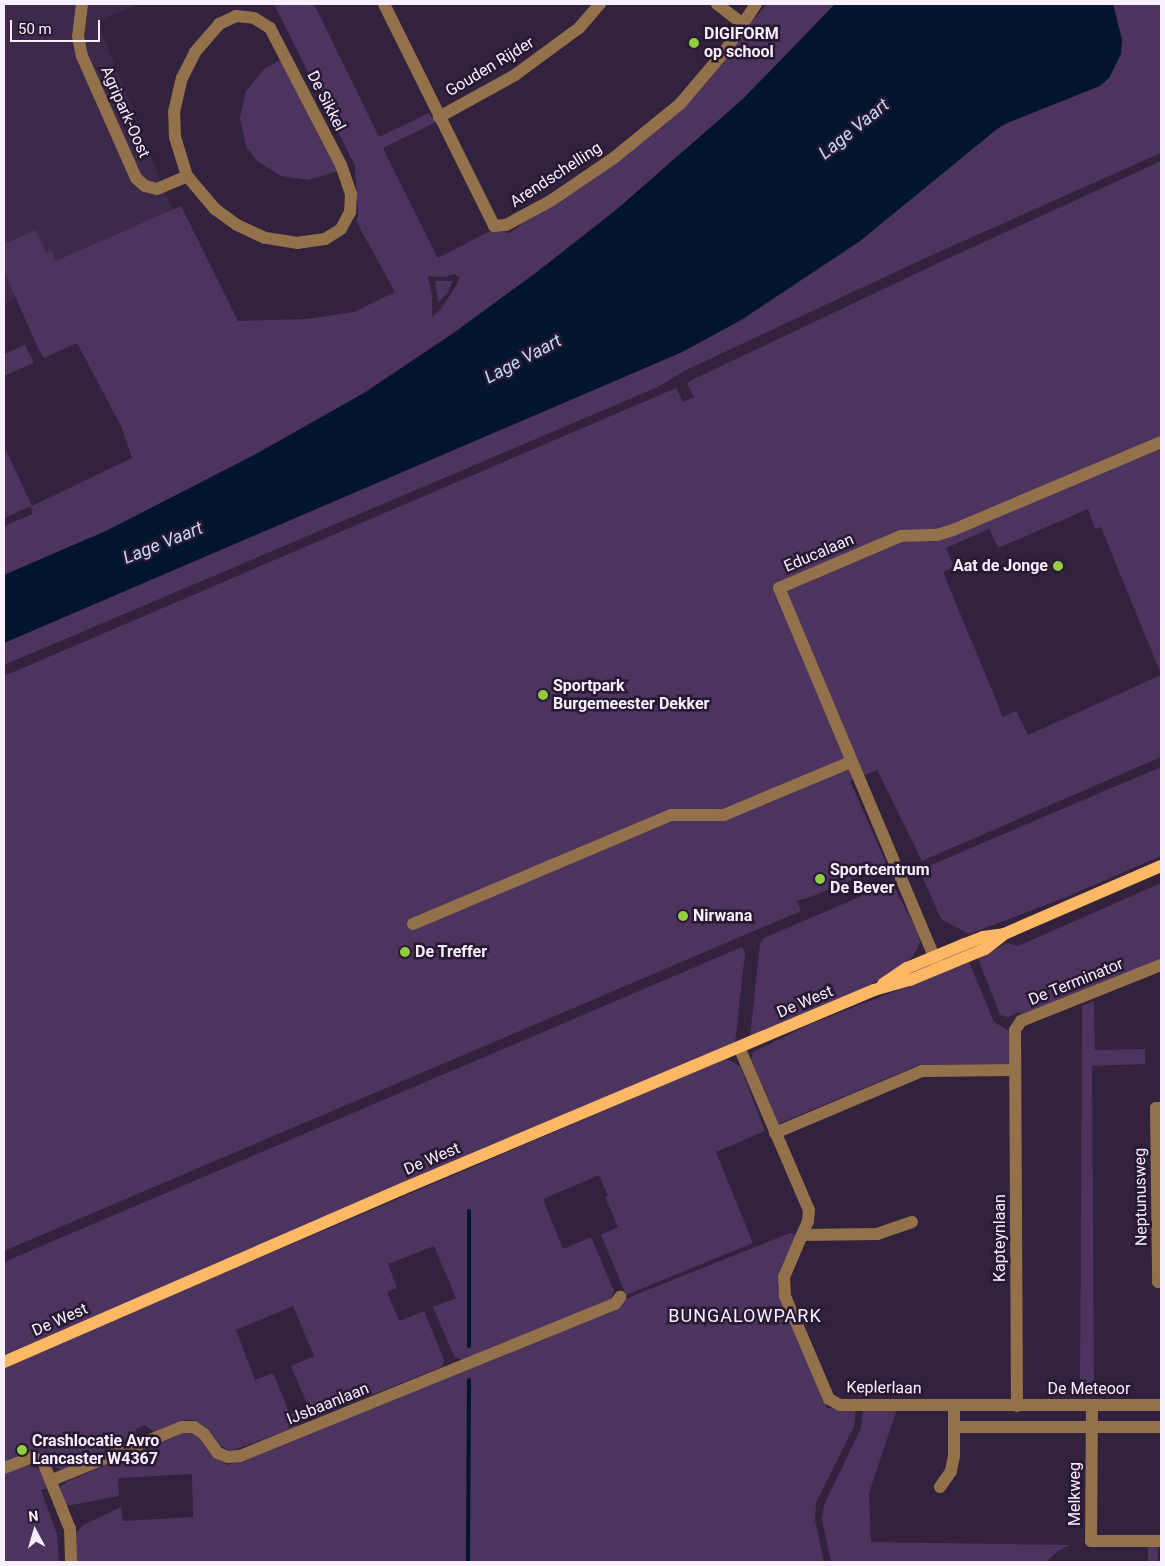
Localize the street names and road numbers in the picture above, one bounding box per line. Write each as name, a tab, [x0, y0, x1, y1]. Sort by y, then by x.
street label: Gouden Rijder	[442, 33, 538, 101]
street label: Agripark-Oost	[96, 63, 154, 161]
street label: De Sikkel	[303, 68, 349, 134]
street label: Arendschelling	[507, 138, 605, 212]
street label: Educalaan	[781, 530, 857, 576]
street label: De Terminator	[1026, 954, 1126, 1010]
street label: De West	[774, 982, 836, 1022]
street label: De West	[401, 1139, 463, 1179]
street label: Neptunusweg	[1131, 1148, 1151, 1246]
street label: Kapteynlaan	[990, 1194, 1010, 1282]
street label: De West	[29, 1299, 91, 1341]
street label: Keplerlaan	[846, 1378, 922, 1398]
street label: IJsbaanlaan	[284, 1379, 372, 1429]
street label: De Meteoor	[1048, 1379, 1130, 1399]
street label: Melkweg	[1065, 1462, 1085, 1526]

